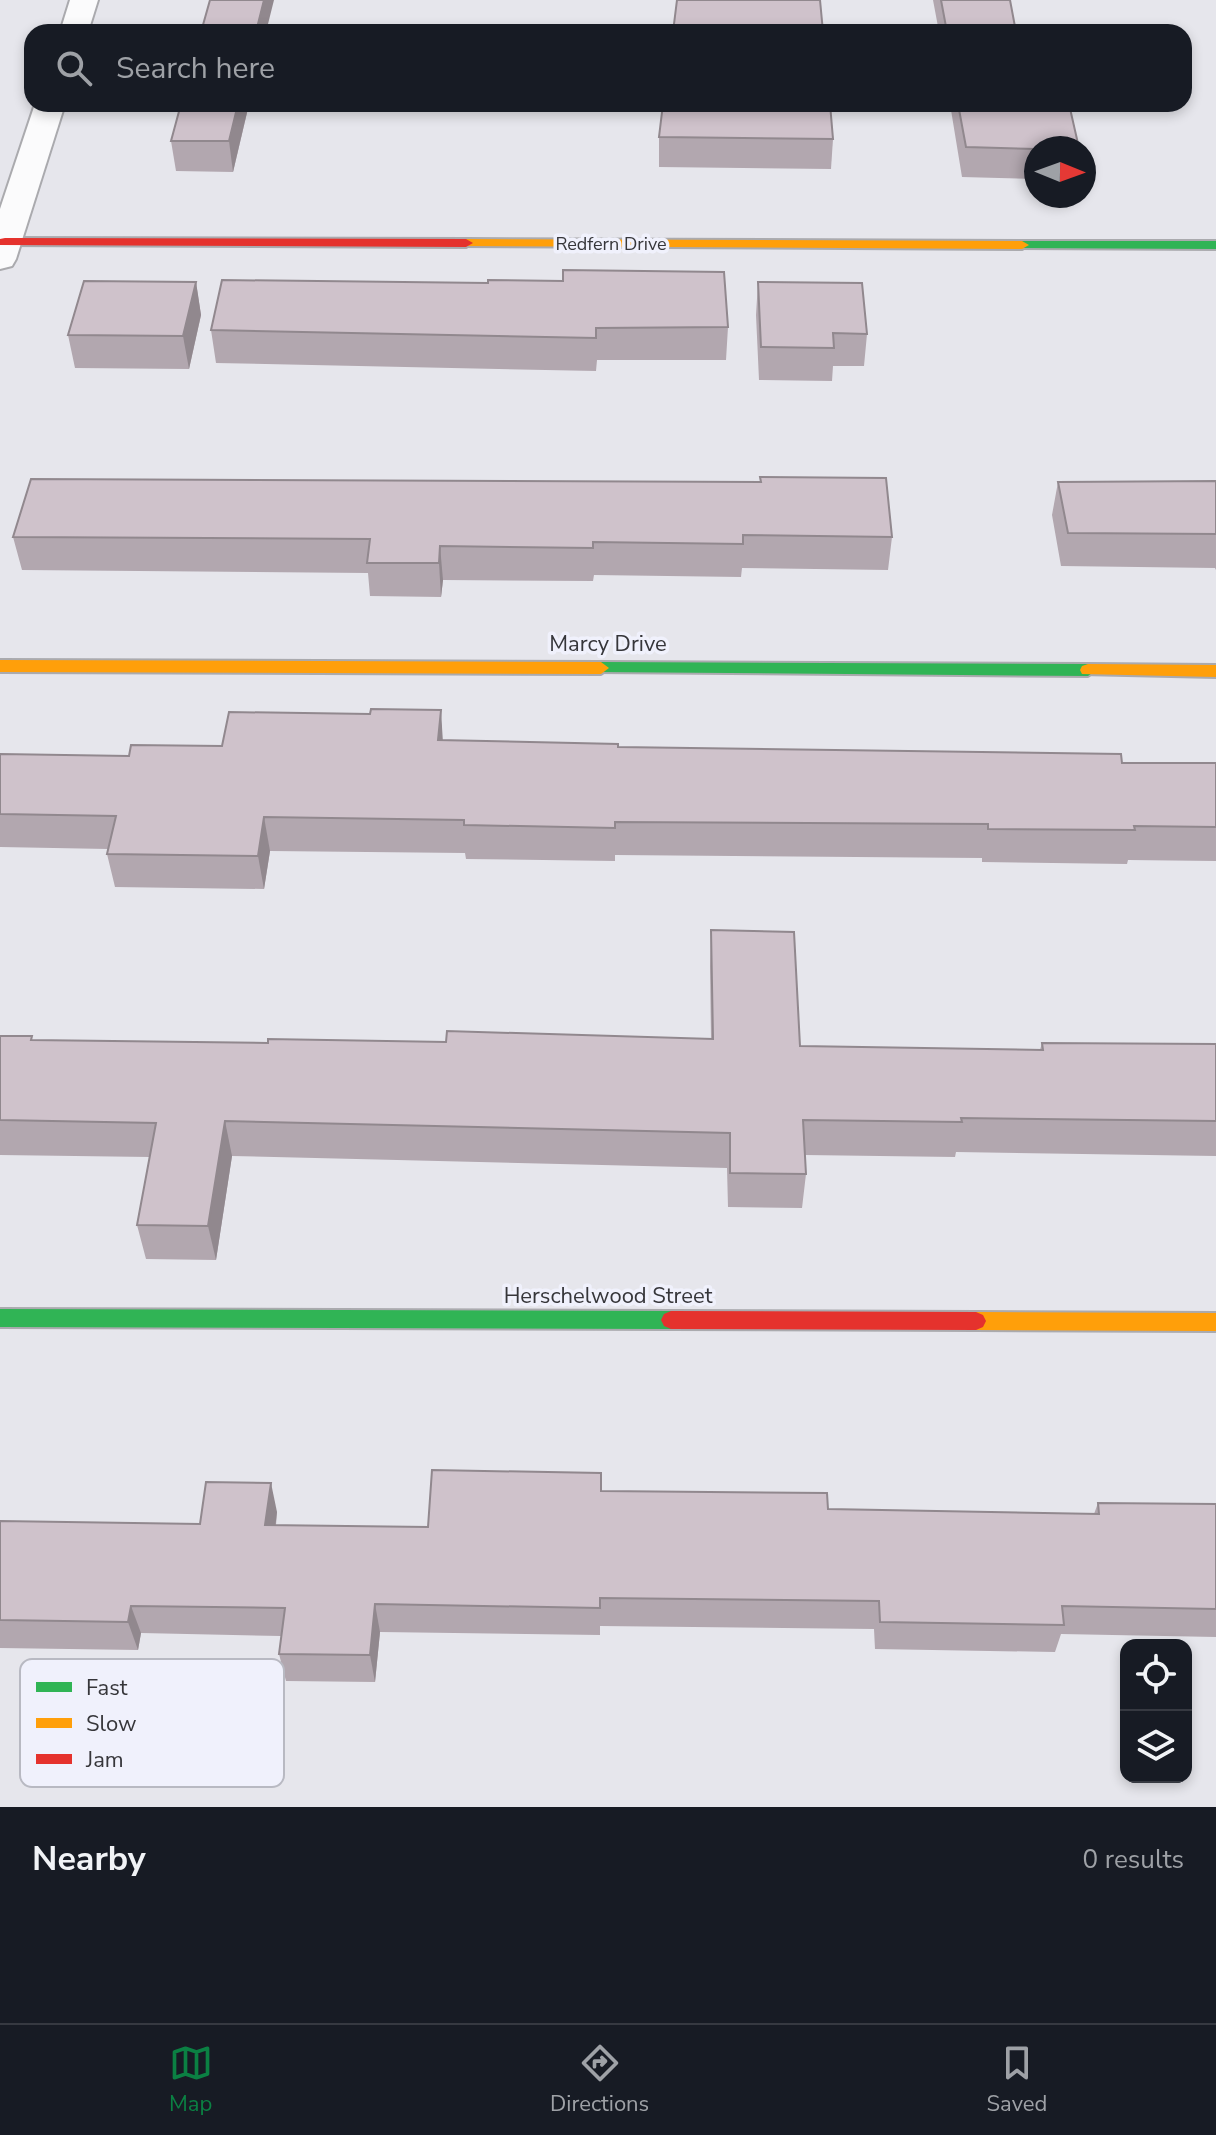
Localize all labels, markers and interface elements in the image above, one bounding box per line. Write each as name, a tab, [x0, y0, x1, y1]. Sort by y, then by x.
search box	[24, 24, 1192, 112]
icon: search	[52, 46, 96, 90]
text: Search here	[116, 48, 275, 89]
north arrow	[1024, 136, 1096, 208]
street label: Redfern Drive	[555, 232, 667, 256]
street label: Marcy Drive	[549, 629, 667, 659]
street label: Herschelwood Street	[504, 1281, 713, 1311]
map controls	[1120, 1639, 1192, 1783]
button: locate	[1120, 1639, 1192, 1711]
legend	[20, 1659, 284, 1787]
text: Fast	[86, 1673, 128, 1703]
text: Slow	[86, 1709, 137, 1739]
button: layers	[1120, 1711, 1192, 1783]
text: Jam	[85, 1745, 124, 1775]
text: Nearby	[32, 1836, 146, 1882]
text: 0 results	[1083, 1842, 1184, 1877]
tab: Map	[169, 2041, 213, 2119]
tab: Directions	[550, 2041, 649, 2119]
tab: Saved	[987, 2041, 1047, 2119]

